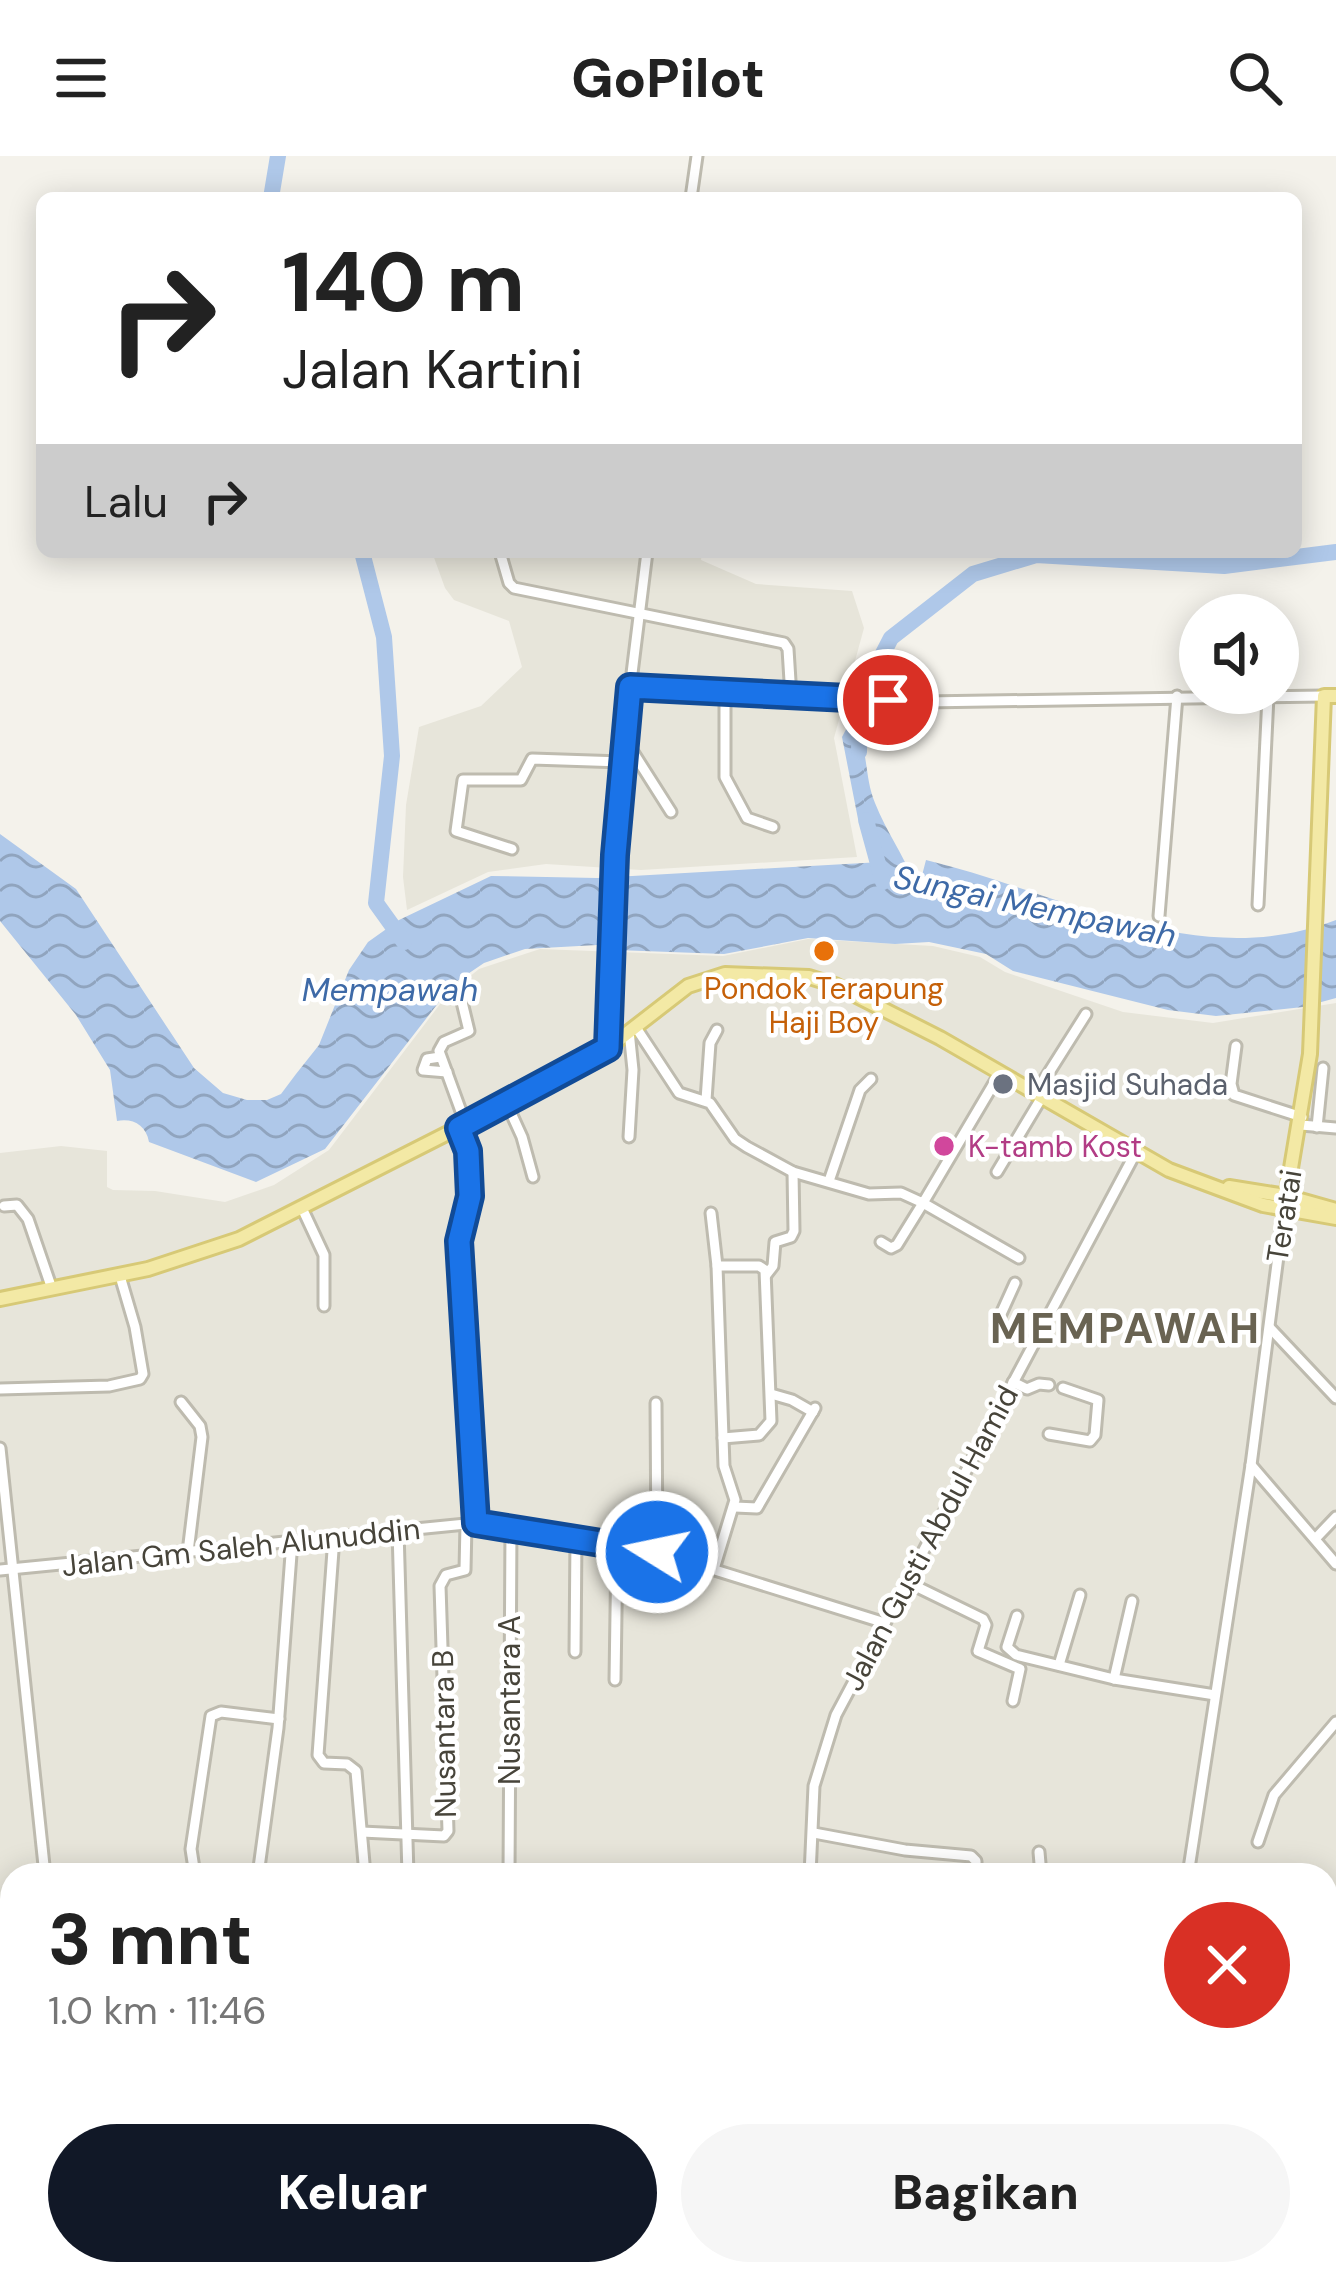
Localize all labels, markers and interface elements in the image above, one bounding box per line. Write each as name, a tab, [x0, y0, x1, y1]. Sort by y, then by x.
text: GoPilot	[571, 43, 765, 114]
icon: menu	[48, 45, 114, 111]
icon: search	[1222, 45, 1288, 111]
text: 140 m	[282, 228, 525, 337]
icon: right	[84, 240, 240, 396]
text: Jalan Kartini	[282, 334, 583, 405]
icon: right	[192, 468, 258, 534]
text: Lalu	[84, 472, 168, 531]
map controls	[1179, 594, 1299, 714]
button: sound	[1179, 594, 1299, 714]
pin	[837, 649, 939, 751]
icon: arrive	[855, 667, 921, 733]
water label: Sungai Mempawah	[890, 855, 1180, 957]
marker: Pondok Terapung Haji Boy	[811, 938, 837, 964]
water label: Mempawah	[302, 968, 478, 1011]
place label: Pondok Terapung Haji Boy	[704, 969, 944, 1042]
place label: Masjid Suhada	[1027, 1065, 1228, 1104]
marker: Masjid Suhada	[990, 1071, 1016, 1097]
place label: K-tamb Kost	[968, 1127, 1142, 1166]
marker: K-tamb Kost	[931, 1133, 957, 1159]
street label: Teratai	[1257, 1167, 1311, 1265]
district label: MEMPAWAH	[990, 1301, 1262, 1356]
street label: Jalan Gusti Abdul Hamid	[833, 1379, 1027, 1697]
position arrow	[594, 1489, 720, 1615]
street label: Jalan Gm Saleh Alunuddin	[60, 1509, 422, 1585]
street label: Nusantara A	[490, 1615, 529, 1785]
street label: Nusantara B	[423, 1650, 465, 1818]
text: 3 mnt	[48, 1893, 252, 1986]
button: close	[1164, 1902, 1290, 2028]
text: 1.0 km · 11:46	[48, 1985, 267, 2036]
button: Keluar	[48, 2124, 657, 2262]
button: Bagikan	[681, 2124, 1290, 2262]

